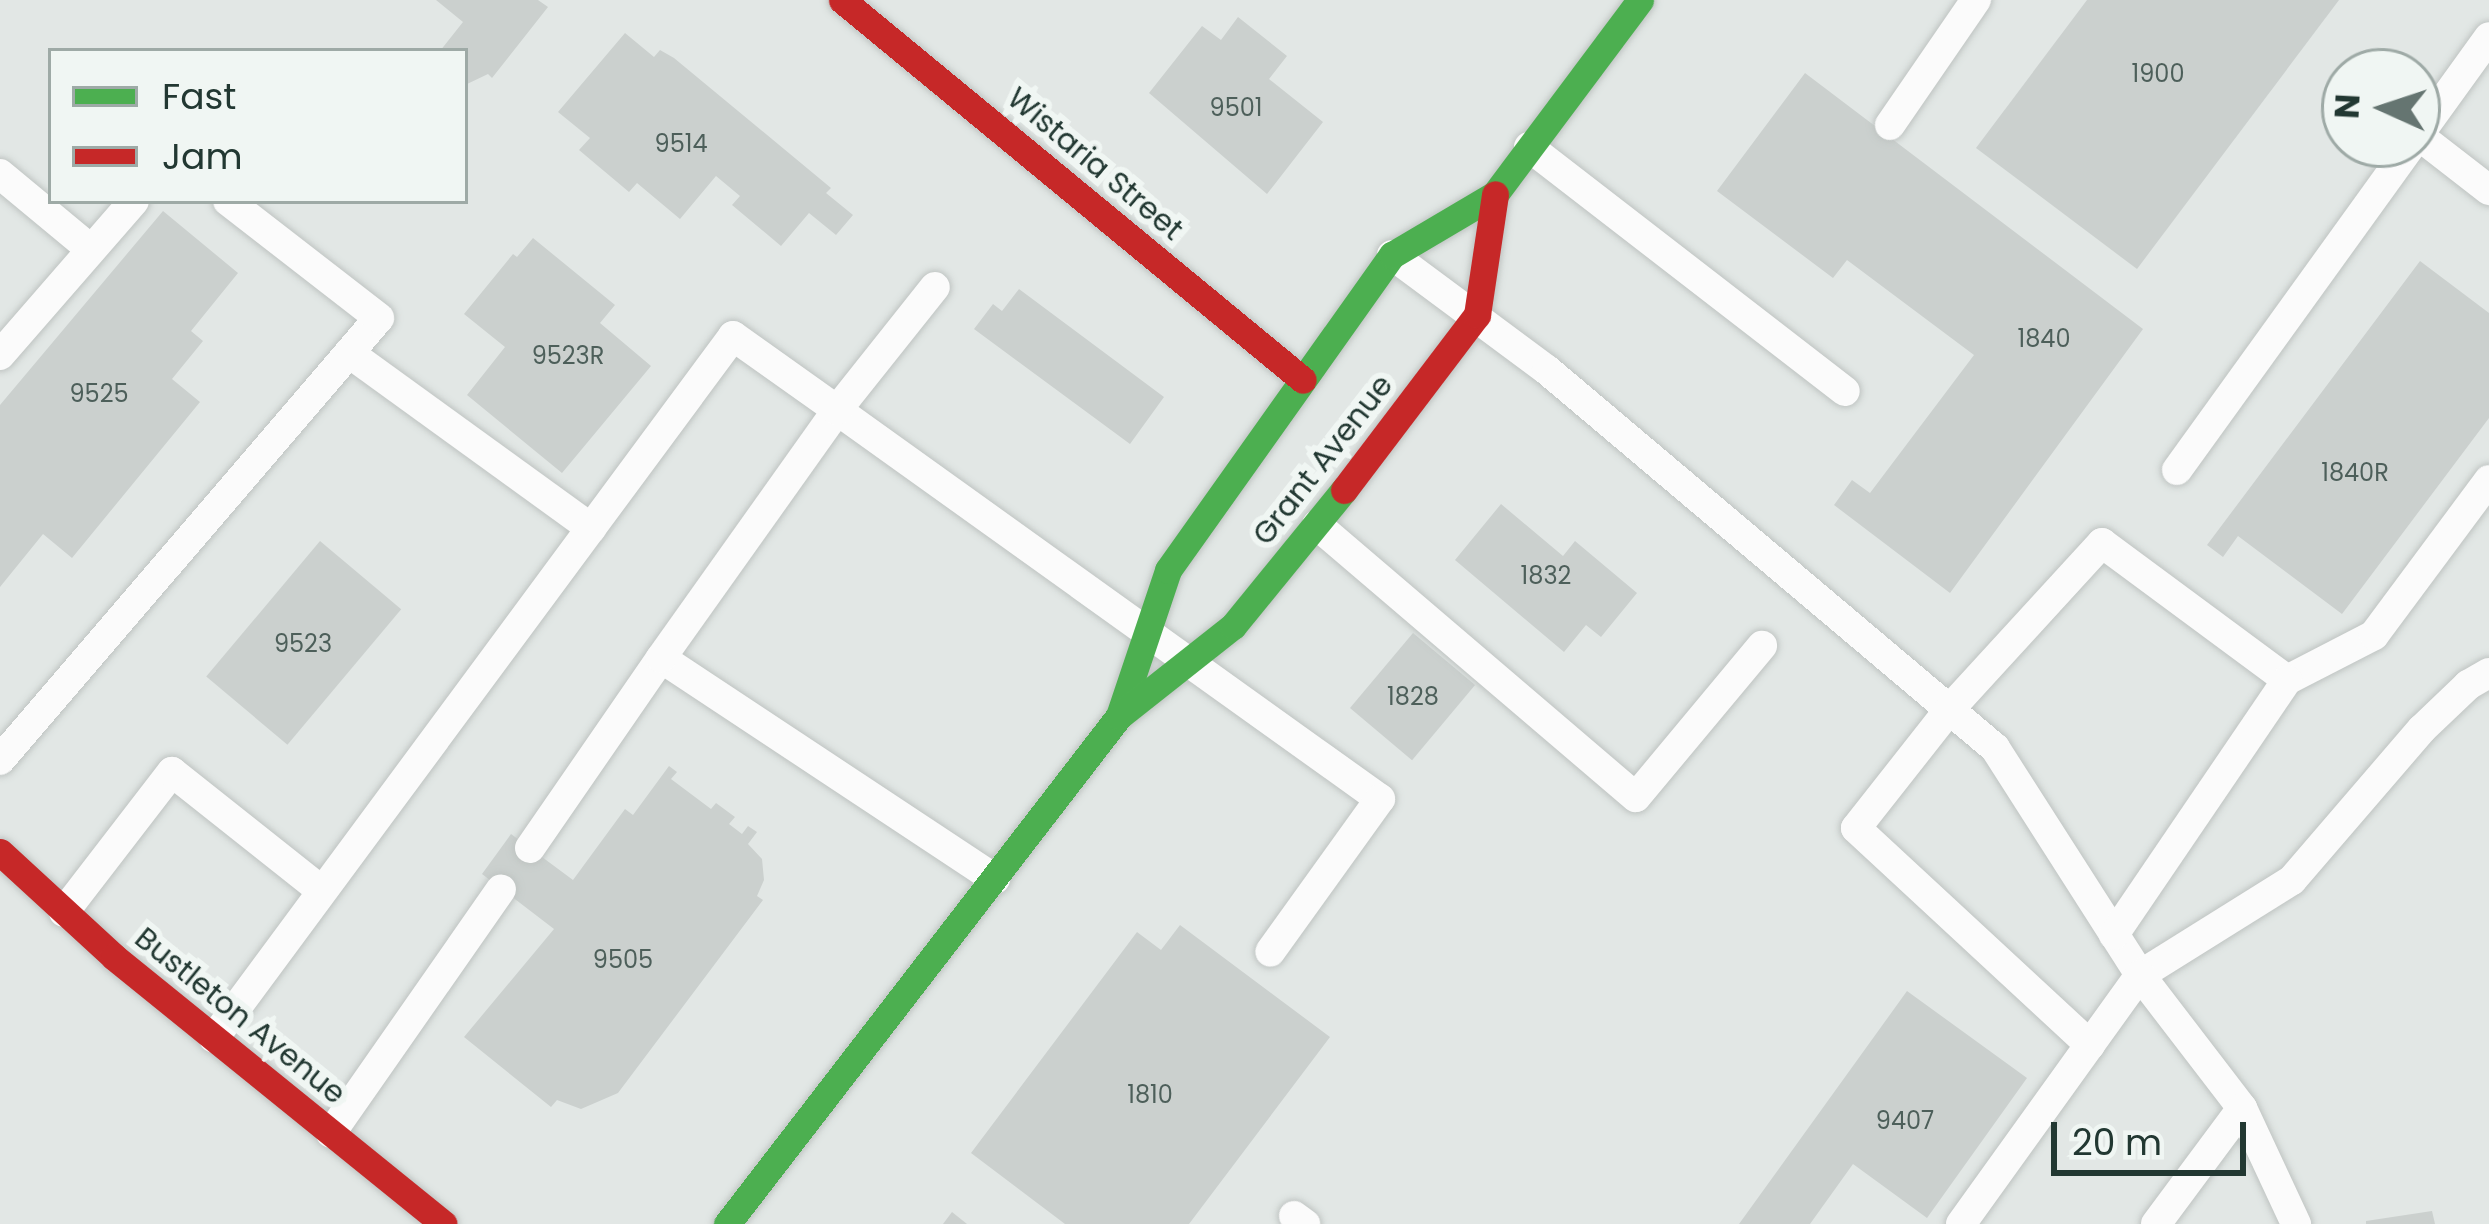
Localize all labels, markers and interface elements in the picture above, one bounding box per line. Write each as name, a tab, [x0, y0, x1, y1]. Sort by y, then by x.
legend	[48, 48, 468, 204]
north arrow	[2321, 48, 2441, 168]
house number: 1900	[2132, 60, 2184, 88]
text: Fast	[162, 71, 236, 122]
street label: Wistaria Street	[1000, 80, 1190, 248]
text: N	[2323, 93, 2372, 120]
house number: 9501	[1210, 94, 1262, 122]
house number: 9514	[655, 130, 707, 158]
text: Jam	[162, 131, 243, 182]
house number: 1840	[2018, 325, 2070, 353]
house number: 9523R	[532, 342, 604, 370]
street label: Grant Avenue	[1246, 368, 1400, 552]
house number: 9525	[69, 380, 129, 408]
house number: 1840R	[2321, 459, 2389, 487]
house number: 1832	[1521, 562, 1571, 590]
house number: 9523	[274, 630, 332, 658]
house number: 1828	[1387, 683, 1439, 711]
street label: Bustleton Avenue	[128, 920, 352, 1112]
house number: 9505	[593, 946, 653, 974]
house number: 1810	[1127, 1081, 1173, 1109]
scale bar	[2057, 1098, 2252, 1172]
house number: 9407	[1876, 1107, 1934, 1135]
text: 20 m	[2072, 1117, 2162, 1168]

